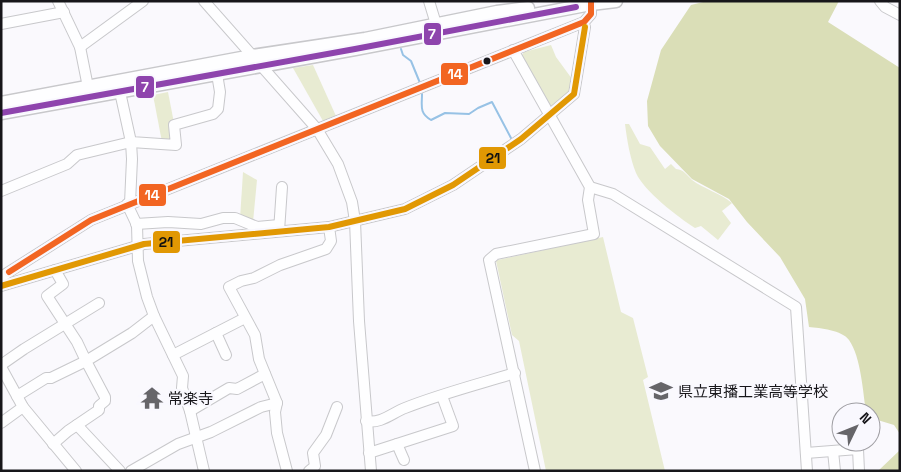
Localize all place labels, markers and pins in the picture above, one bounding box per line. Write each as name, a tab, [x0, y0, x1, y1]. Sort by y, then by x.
unlabelled marker	[482, 56, 492, 66]
school or university icon: 県立東播工業高等学校	[648, 378, 674, 404]
place label: 県立東播工業高等学校	[678, 382, 828, 401]
temple icon: 常楽寺	[139, 385, 165, 411]
place label: 常楽寺	[168, 389, 213, 408]

